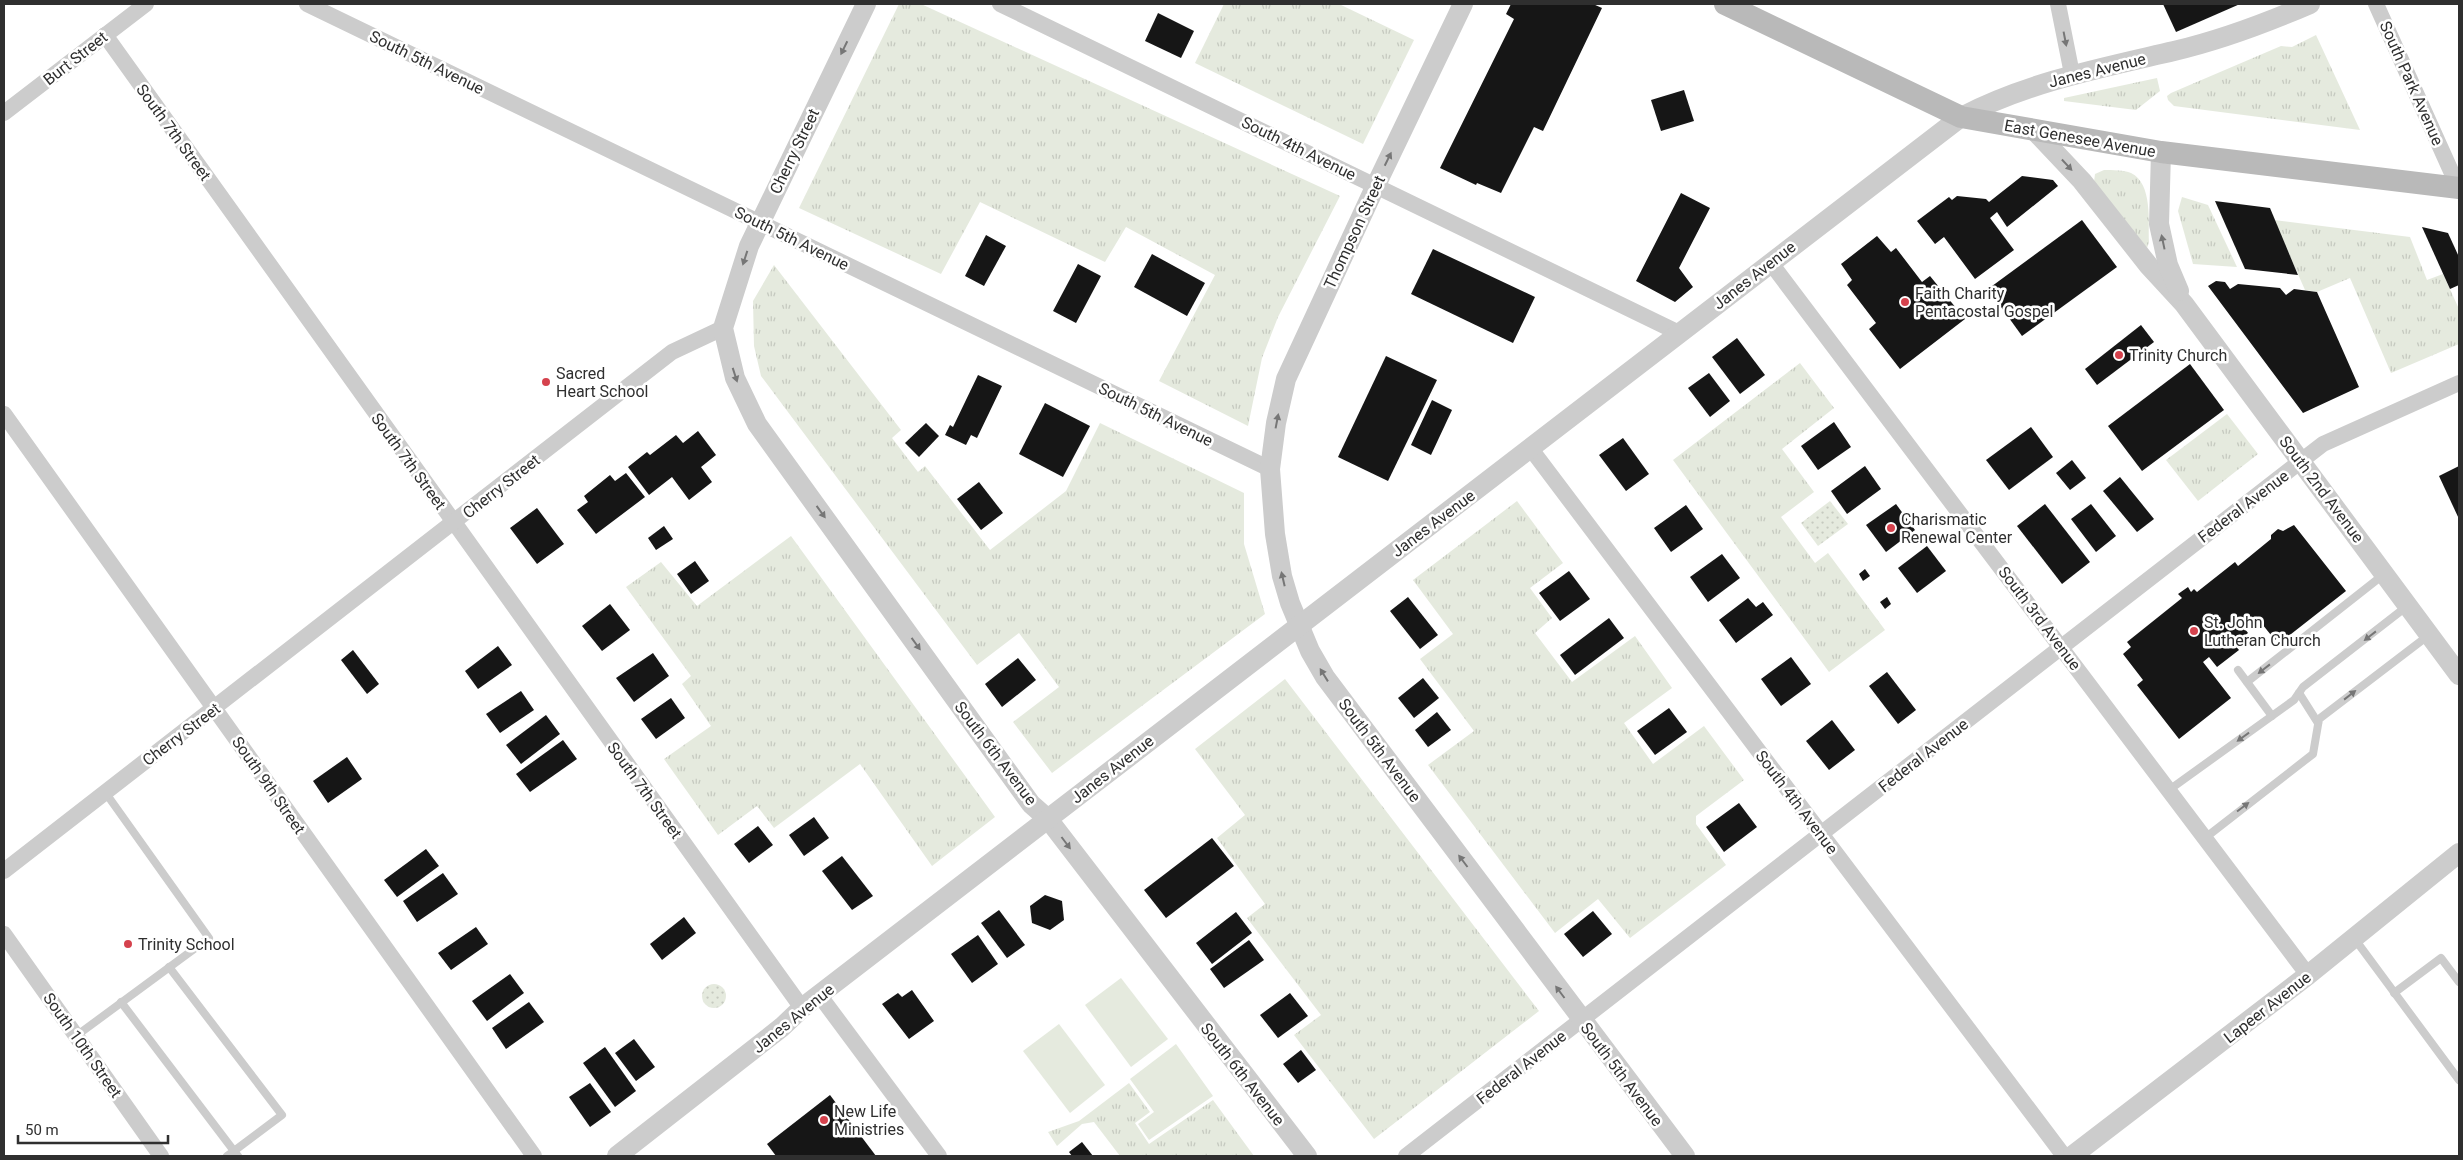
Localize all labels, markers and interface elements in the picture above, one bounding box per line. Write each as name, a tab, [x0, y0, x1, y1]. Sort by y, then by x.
street label: South Park Avenue	[2376, 18, 2447, 148]
street label: South 5th Avenue	[367, 27, 487, 98]
street label: Burt Street	[40, 28, 111, 89]
one-way arrow	[2061, 31, 2069, 47]
one-way arrow	[840, 40, 848, 55]
street label: Janes Avenue	[2047, 49, 2148, 92]
street label: South 7th Street	[132, 80, 215, 184]
street label: Cherry Street	[766, 106, 823, 197]
street label: South 4th Avenue	[1239, 113, 1359, 184]
street label: East Genesee Avenue	[2003, 116, 2157, 161]
one-way arrow	[1384, 152, 1392, 167]
one-way arrow	[2061, 159, 2073, 171]
street label: Thompson Street	[1320, 173, 1389, 292]
street label: South 5th Avenue	[732, 203, 852, 274]
one-way arrow	[2158, 234, 2166, 250]
street label: Janes Avenue	[1709, 237, 1799, 313]
one-way arrow	[741, 250, 748, 265]
place label: Faith Charity Pentacostal Gospel	[1915, 284, 2053, 321]
marker: Faith Charity Pentacostal Gospel	[1899, 296, 1911, 308]
place label: Trinity Church	[2129, 346, 2227, 365]
marker: Trinity Church	[2113, 349, 2125, 361]
place label: Sacred Heart School	[556, 364, 648, 401]
one-way arrow	[731, 368, 739, 383]
marker: Sacred Heart School	[540, 376, 552, 388]
street label: South 5th Avenue	[1096, 379, 1216, 450]
street label: South 7th Street	[367, 409, 450, 513]
one-way arrow	[1273, 413, 1281, 429]
street label: South 2nd Avenue	[2275, 432, 2368, 546]
street label: Cherry Street	[459, 450, 544, 522]
street label: Federal Avenue	[2194, 466, 2292, 547]
street label: Janes Avenue	[1388, 486, 1479, 561]
one-way arrow	[815, 505, 826, 518]
place label: Charismatic Renewal Center	[1901, 510, 2013, 547]
marker: Charismatic Renewal Center	[1885, 522, 1897, 534]
street label: South 3rd Avenue	[1994, 563, 2085, 674]
one-way arrow	[1279, 571, 1287, 586]
place label: St. John Lutheran Church	[2204, 613, 2321, 650]
marker: St. John Lutheran Church	[2188, 625, 2200, 637]
one-way arrow	[2364, 630, 2377, 641]
one-way arrow	[910, 637, 921, 650]
one-way arrow	[2258, 664, 2271, 675]
one-way arrow	[1320, 668, 1329, 681]
one-way arrow	[2343, 690, 2356, 701]
street label: South 5th Avenue	[1334, 695, 1425, 806]
street label: South 6th Avenue	[950, 698, 1041, 809]
street label: Cherry Street	[139, 699, 224, 770]
street label: Federal Avenue	[1875, 714, 1972, 796]
street label: Janes Avenue	[1067, 731, 1157, 807]
one-way arrow	[2237, 731, 2250, 742]
street label: South 9th Street	[228, 733, 309, 838]
street label: South 7th Street	[603, 738, 686, 842]
street label: South 4th Avenue	[1751, 747, 1842, 858]
one-way arrow	[2236, 802, 2249, 813]
one-way arrow	[1061, 836, 1071, 850]
one-way arrow	[1458, 855, 1468, 868]
place label: Trinity School	[138, 935, 235, 954]
marker: Trinity School	[122, 938, 134, 950]
street label: Lapeer Avenue	[2220, 968, 2315, 1047]
street label: Janes Avenue	[749, 980, 838, 1057]
one-way arrow	[1555, 985, 1565, 999]
street label: South 10th Street	[39, 989, 126, 1101]
street label: South 6th Avenue	[1197, 1019, 1289, 1129]
street label: South 5th Avenue	[1576, 1019, 1667, 1130]
street label: Federal Avenue	[1473, 1026, 1570, 1108]
place label: New Life Ministries	[834, 1102, 904, 1139]
scale bar	[18, 1112, 168, 1144]
marker: New Life Ministries	[818, 1114, 830, 1126]
text: 50 m	[25, 1121, 59, 1139]

